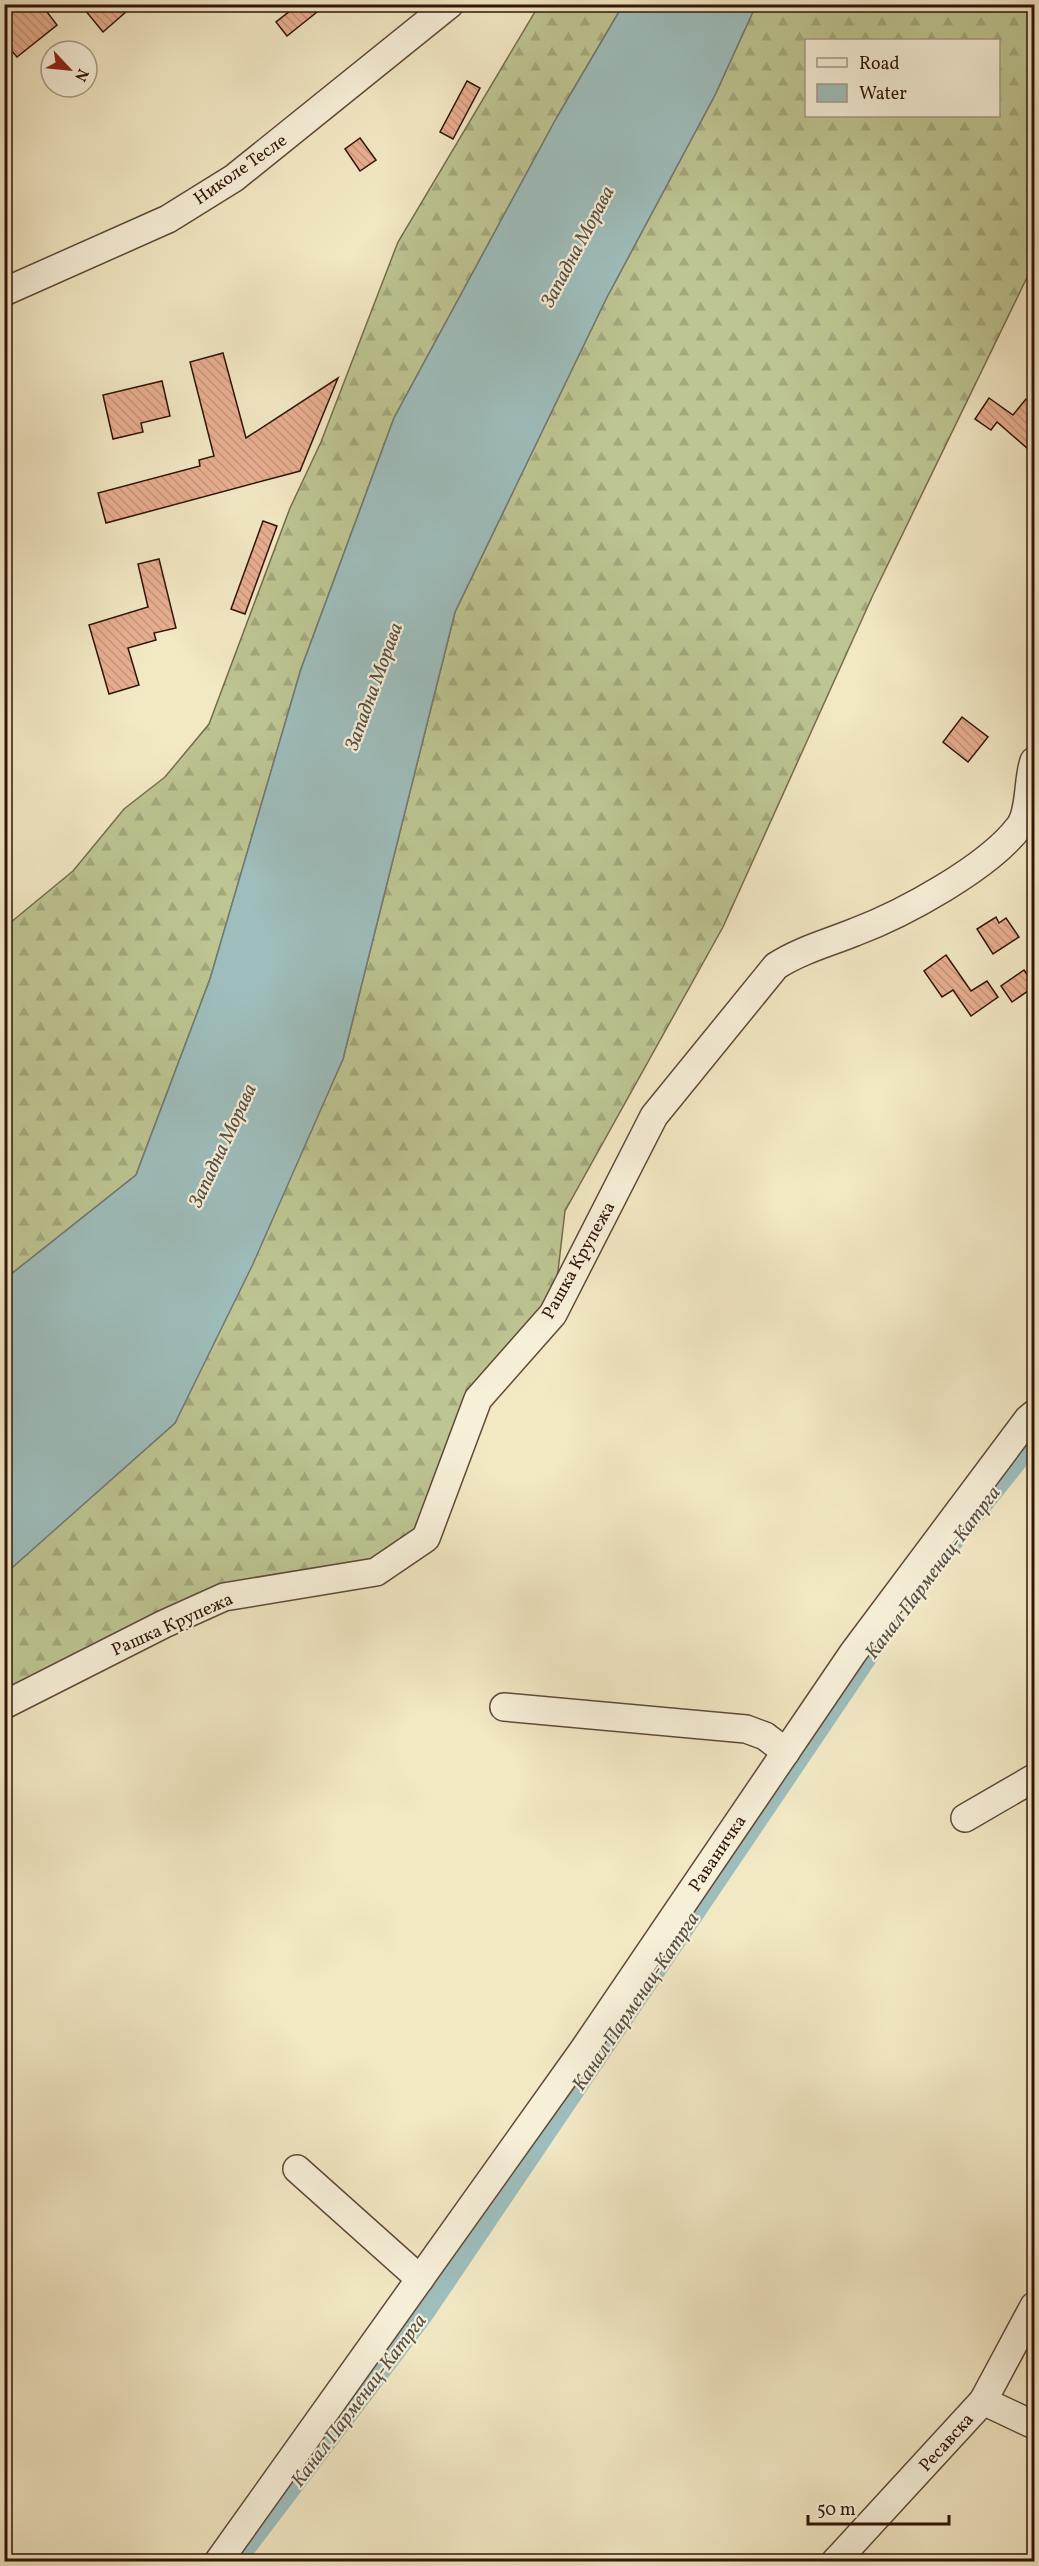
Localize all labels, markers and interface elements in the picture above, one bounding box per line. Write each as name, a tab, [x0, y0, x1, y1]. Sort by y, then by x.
north arrow	[39, 39, 99, 99]
legend	[805, 39, 1000, 117]
text: Road	[859, 52, 900, 77]
text: N	[68, 65, 93, 85]
text: Water	[859, 82, 907, 107]
street label: Николе Тесле	[189, 129, 293, 212]
water label: Западна Морава	[535, 181, 623, 313]
water label: Западна Морава	[339, 619, 411, 755]
water label: Западна Морава	[182, 1079, 265, 1213]
street label: Рашка Крупежа	[537, 1197, 622, 1324]
water label: Канал Парменац-Катрга	[859, 1481, 1008, 1666]
street label: Рашка Крупежа	[108, 1587, 238, 1663]
street label: Раваничка	[683, 1810, 753, 1897]
water label: Канал Парменац-Катрга	[566, 1907, 707, 2097]
water label: Канал Парменац-Катрга	[285, 2309, 434, 2494]
street label: Ресавска	[914, 2408, 980, 2478]
scale bar	[808, 2488, 949, 2526]
text: 50 m	[817, 2498, 856, 2523]

